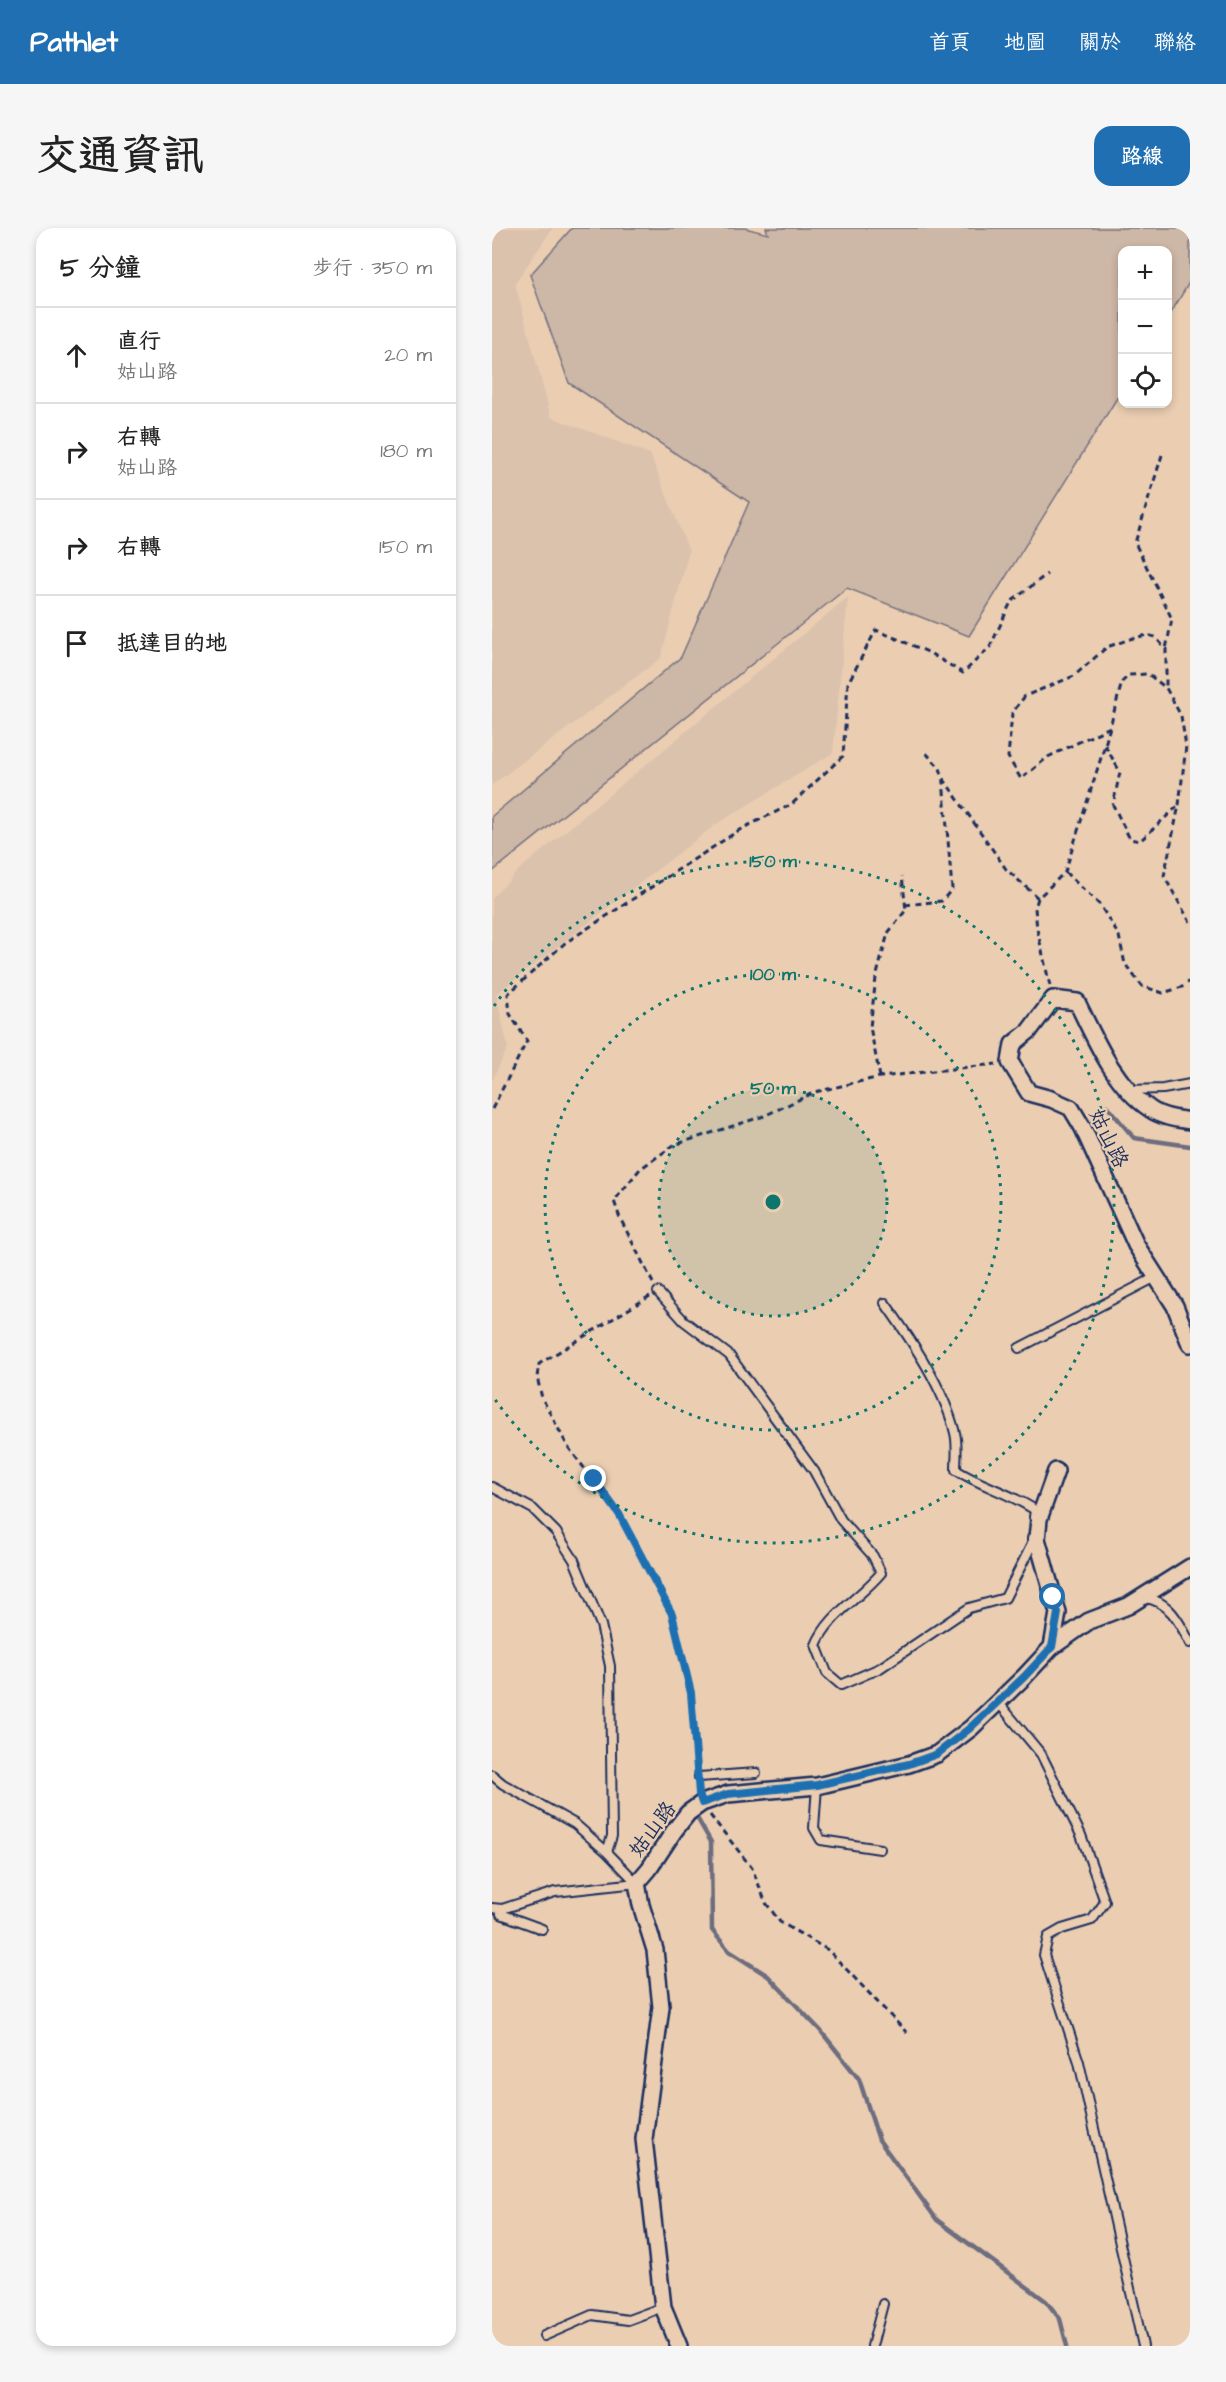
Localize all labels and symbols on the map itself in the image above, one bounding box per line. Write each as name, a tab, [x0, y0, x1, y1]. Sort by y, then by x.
text: 150 m	[749, 849, 798, 874]
text: 100 m	[750, 962, 797, 987]
text: 50 m	[750, 1076, 797, 1101]
street label: 姑山路	[1082, 1104, 1135, 1173]
centre of rings	[763, 1192, 783, 1212]
route end	[580, 1465, 606, 1491]
route start	[1039, 1583, 1065, 1609]
street label: 姑山路	[622, 1795, 683, 1863]

